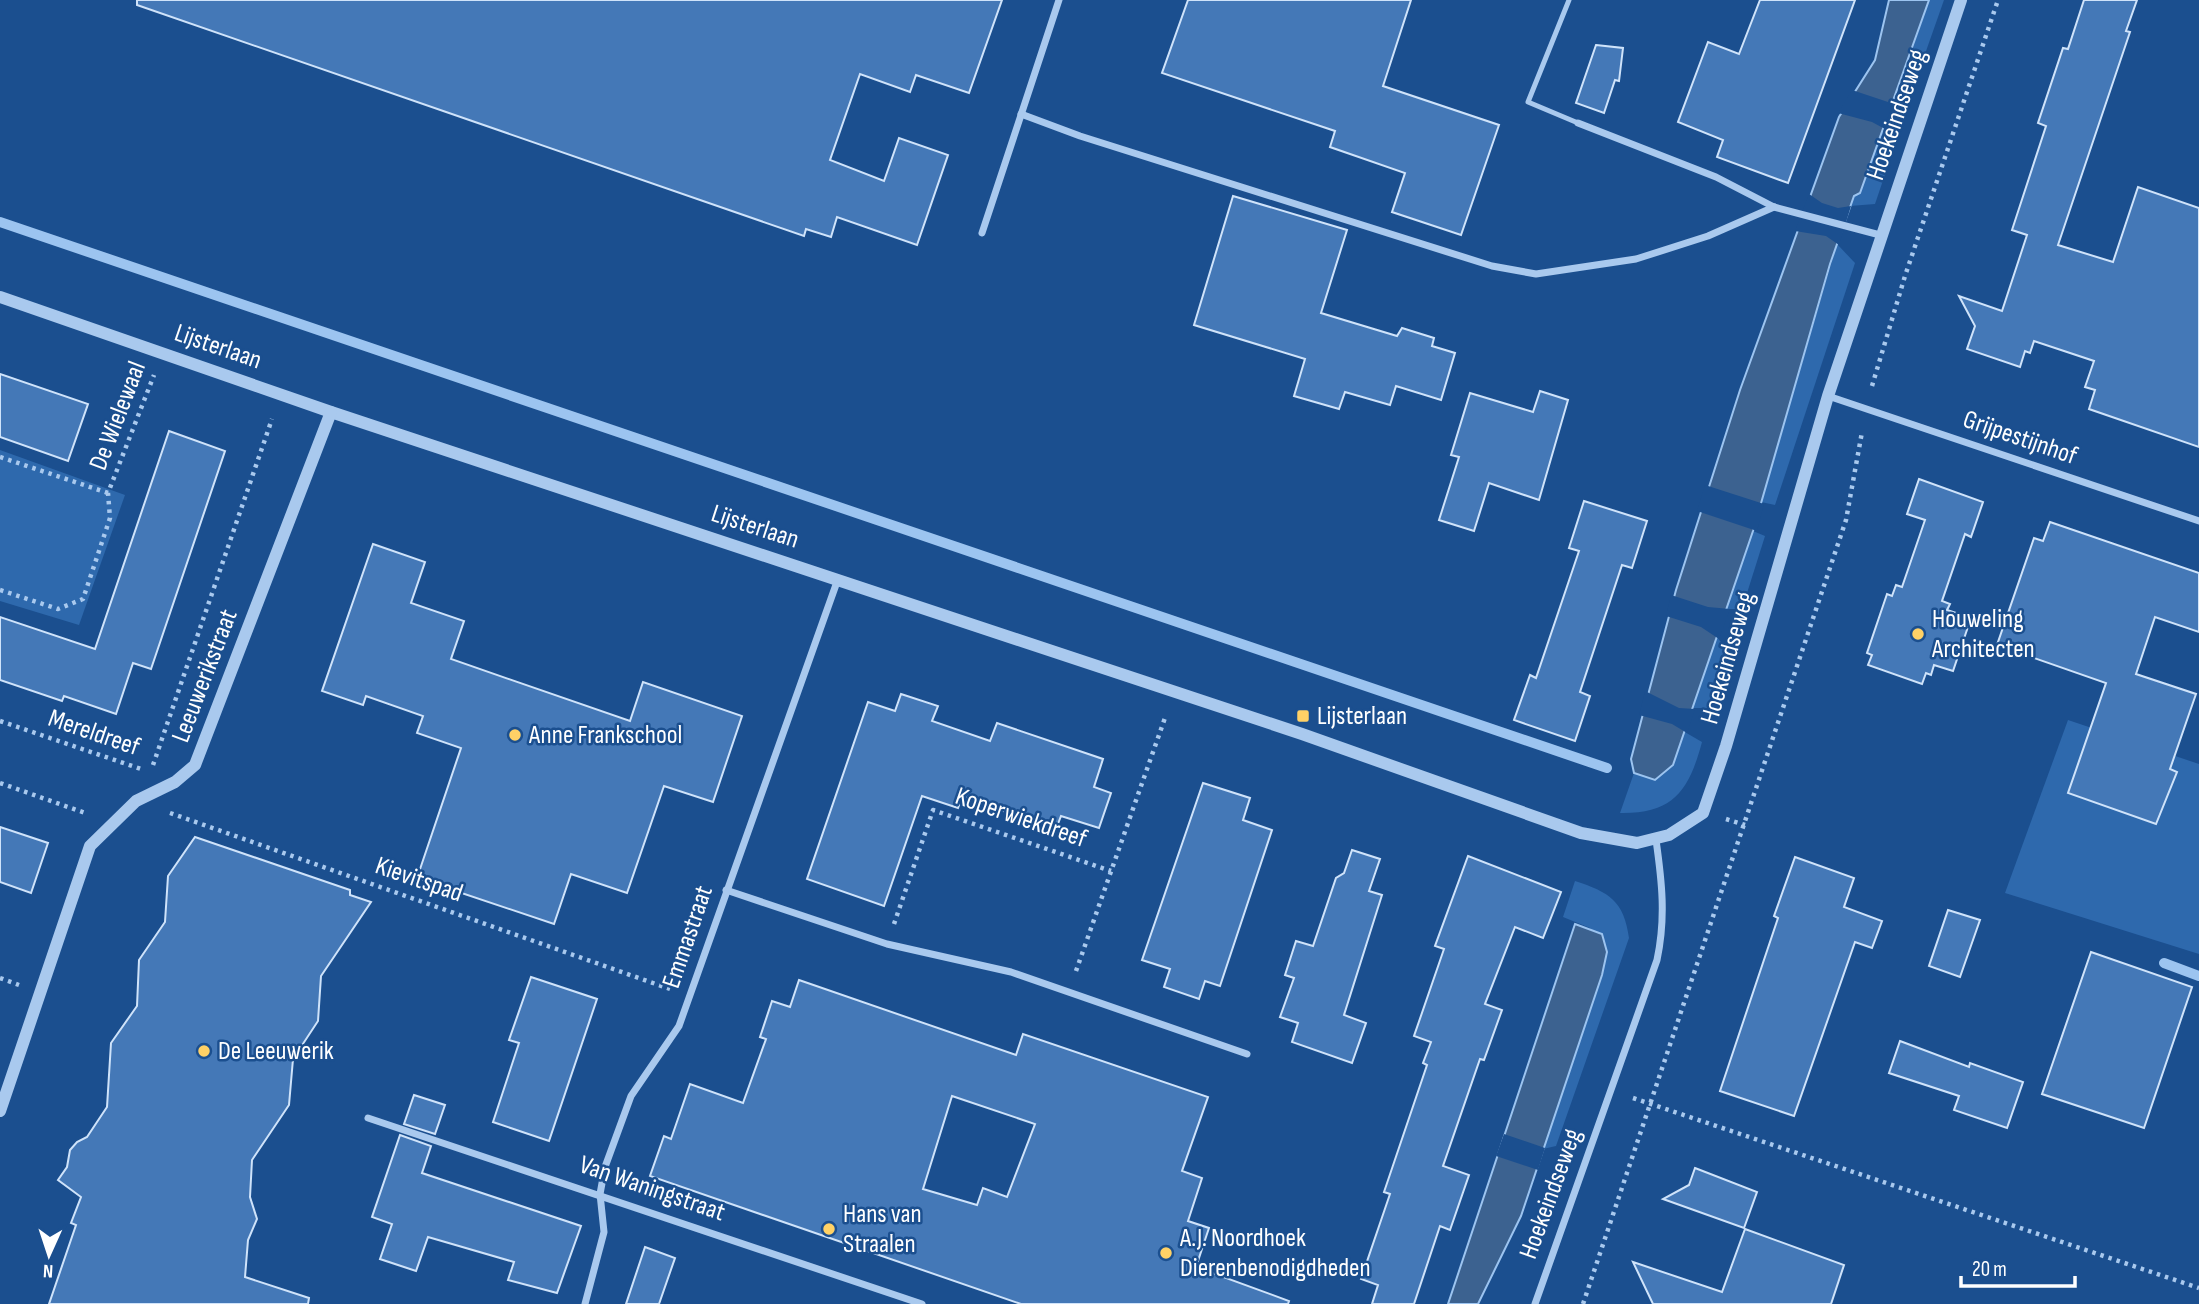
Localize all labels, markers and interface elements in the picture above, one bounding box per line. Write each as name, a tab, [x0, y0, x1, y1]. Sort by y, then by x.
street label: Hoekeindseweg	[1860, 46, 1934, 184]
street label: Lijsterlaan	[170, 318, 266, 376]
street label: De Wielewaal	[83, 357, 153, 475]
street label: Grijpestijnhof	[1959, 404, 2081, 472]
street label: Lijsterlaan	[707, 498, 803, 556]
street label: Hoekeindseweg	[1694, 588, 1762, 728]
place label: Houweling Architecten	[1931, 604, 2035, 665]
street label: Leeuwerikstraat	[165, 605, 245, 747]
marker: Houweling Architecten	[1910, 626, 1926, 642]
place label: Lijsterlaan	[1317, 701, 1407, 732]
street label: Mereldreef	[44, 703, 144, 763]
marker: Lijsterlaan	[1295, 708, 1311, 724]
place label: Anne Frankschool	[528, 720, 682, 751]
marker: Anne Frankschool	[507, 727, 523, 743]
street label: Koperwiekdreef	[951, 781, 1091, 855]
street label: Kievitspad	[371, 851, 467, 909]
street label: Emmastraat	[656, 882, 720, 992]
place label: De Leeuwerik	[218, 1036, 334, 1067]
marker: De Leeuwerik	[196, 1043, 212, 1059]
street label: Hoekeindseweg	[1513, 1125, 1589, 1263]
street label: Van Waningstraat	[575, 1150, 729, 1228]
place label: Hans van Straalen	[843, 1199, 922, 1260]
north arrow	[14, 1220, 84, 1290]
marker: Hans van Straalen	[821, 1221, 837, 1237]
place label: A.J. Noordhoek Dierenbenodigdheden	[1179, 1223, 1371, 1284]
scale bar	[1961, 1244, 2075, 1288]
marker: A.J. Noordhoek Dierenbenodigdheden	[1158, 1245, 1174, 1261]
text: 20 m	[1972, 1257, 2007, 1282]
text: N	[43, 1259, 54, 1282]

